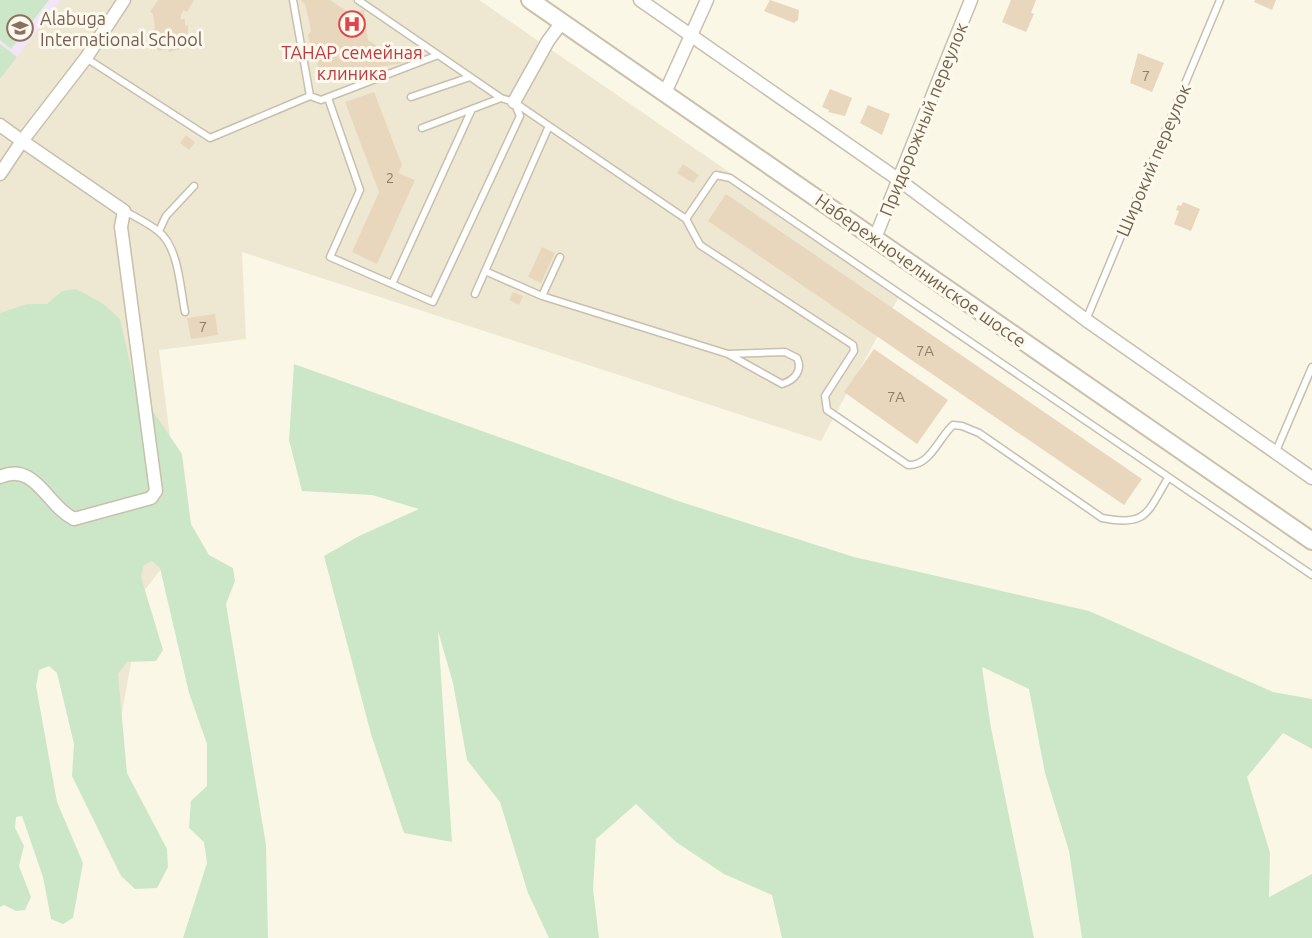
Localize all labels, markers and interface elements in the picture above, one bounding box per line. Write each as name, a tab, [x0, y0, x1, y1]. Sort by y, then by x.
place label: Alabuga International School	[40, 8, 203, 49]
hospital icon: ТАНАР семейная клиника	[337, 9, 367, 39]
school or university icon: Alabuga International School	[5, 13, 35, 43]
street label: Придорожный переулок	[875, 19, 971, 219]
place label: ТАНАР семейная клиника	[281, 42, 423, 83]
house number: 7	[1142, 67, 1150, 84]
street label: Широкий переулок	[1112, 81, 1194, 239]
house number: 2	[386, 169, 394, 186]
street label: Набережночелнинское шоссе	[812, 189, 1030, 351]
house number: 7	[199, 318, 207, 335]
house number: 7А	[916, 342, 934, 359]
house number: 7А	[887, 388, 905, 405]

